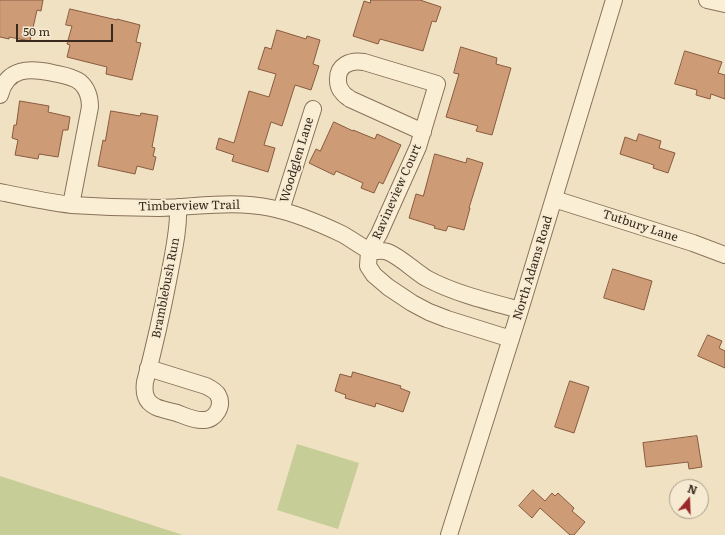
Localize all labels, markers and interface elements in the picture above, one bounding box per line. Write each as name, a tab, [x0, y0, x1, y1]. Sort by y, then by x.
scale bar	[18, 16, 115, 42]
text: 50 m	[23, 22, 50, 40]
street label: Woodglen Lane	[277, 116, 317, 204]
street label: Ravineview Court	[369, 142, 425, 242]
street label: Timberview Trail	[138, 198, 240, 214]
street label: Tutbury Lane	[600, 207, 680, 245]
street label: North Adams Road	[510, 214, 556, 322]
street label: Bramblebush Run	[149, 236, 183, 340]
north arrow	[669, 479, 709, 519]
text: N	[686, 480, 700, 498]

